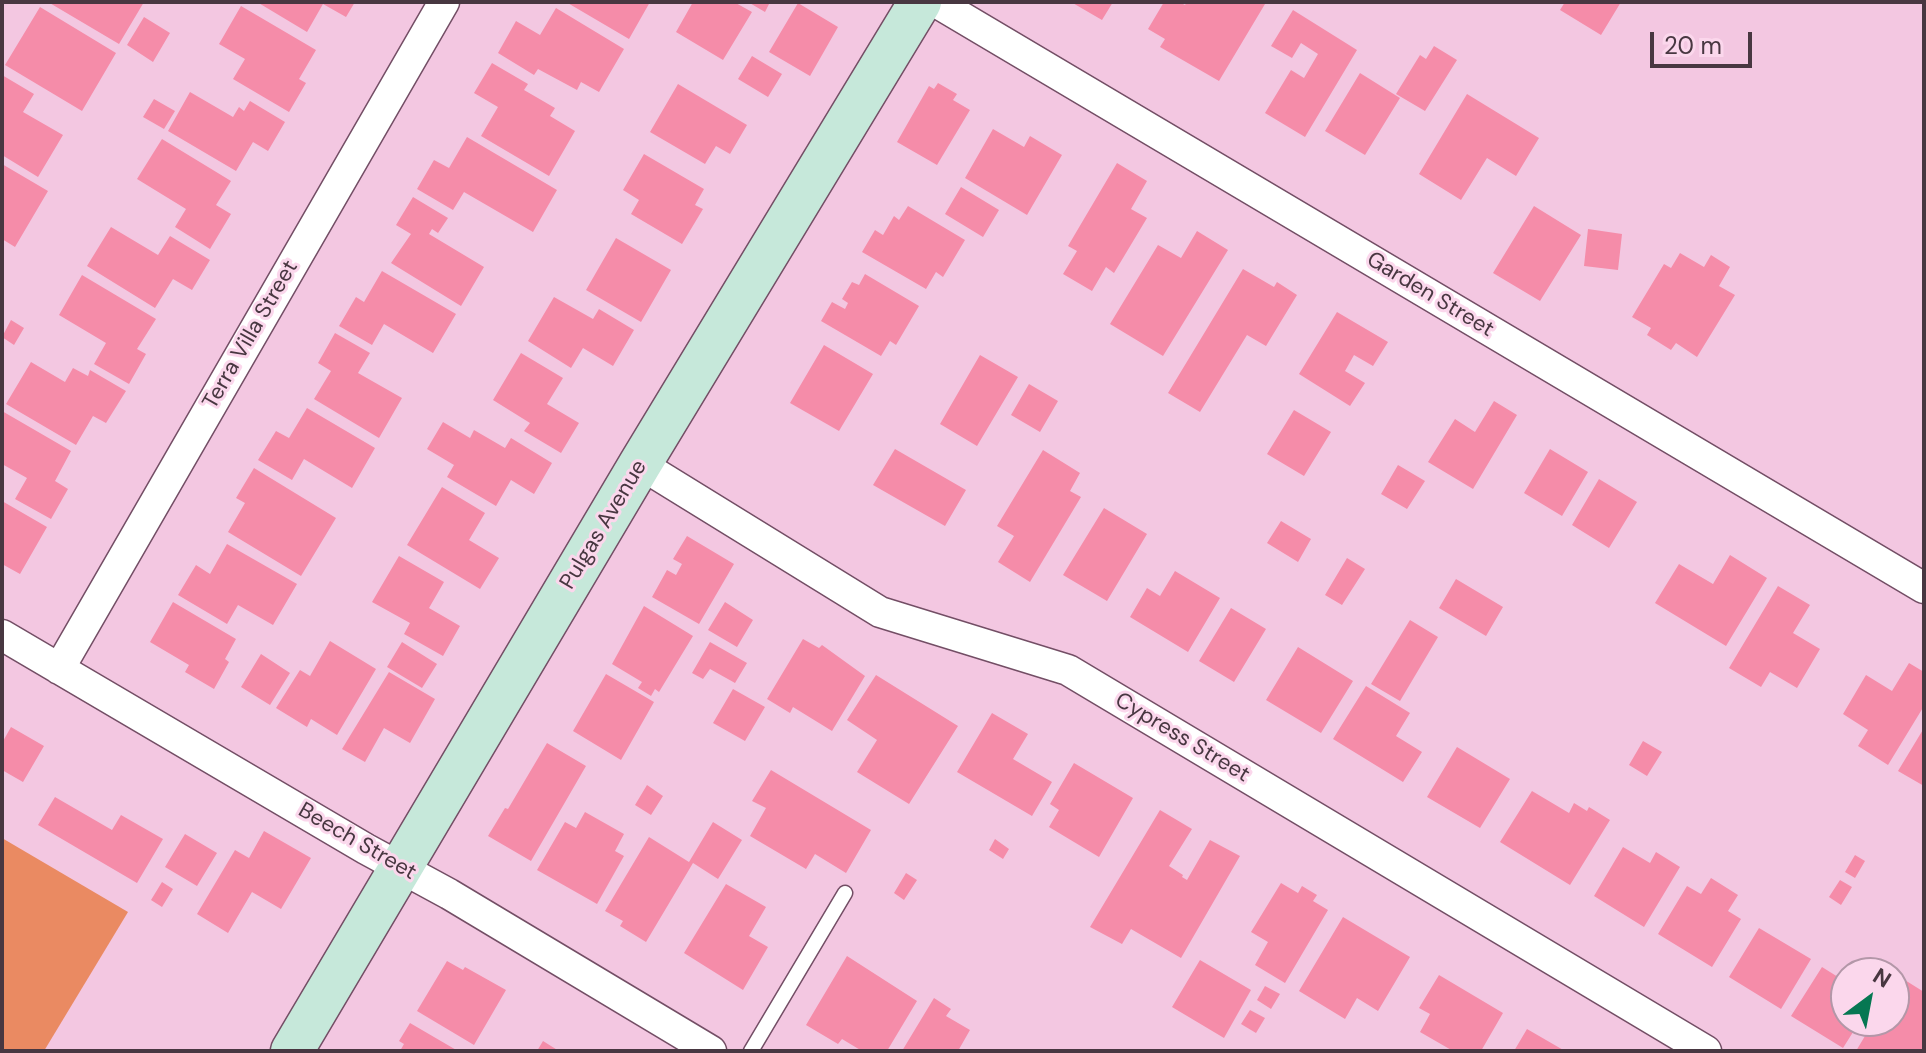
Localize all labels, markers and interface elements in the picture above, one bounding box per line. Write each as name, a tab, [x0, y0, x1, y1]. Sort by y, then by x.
scale bar	[1654, 16, 1756, 66]
text: 20 m	[1664, 30, 1722, 61]
street label: Garden Street	[1362, 247, 1498, 343]
street label: Terra Villa Street	[198, 256, 304, 414]
street label: Pulgas Avenue	[555, 456, 653, 594]
street label: Cypress Street	[1110, 687, 1254, 789]
street label: Beech Street	[293, 798, 421, 886]
north arrow	[1830, 957, 1910, 1037]
text: N	[1867, 961, 1896, 994]

